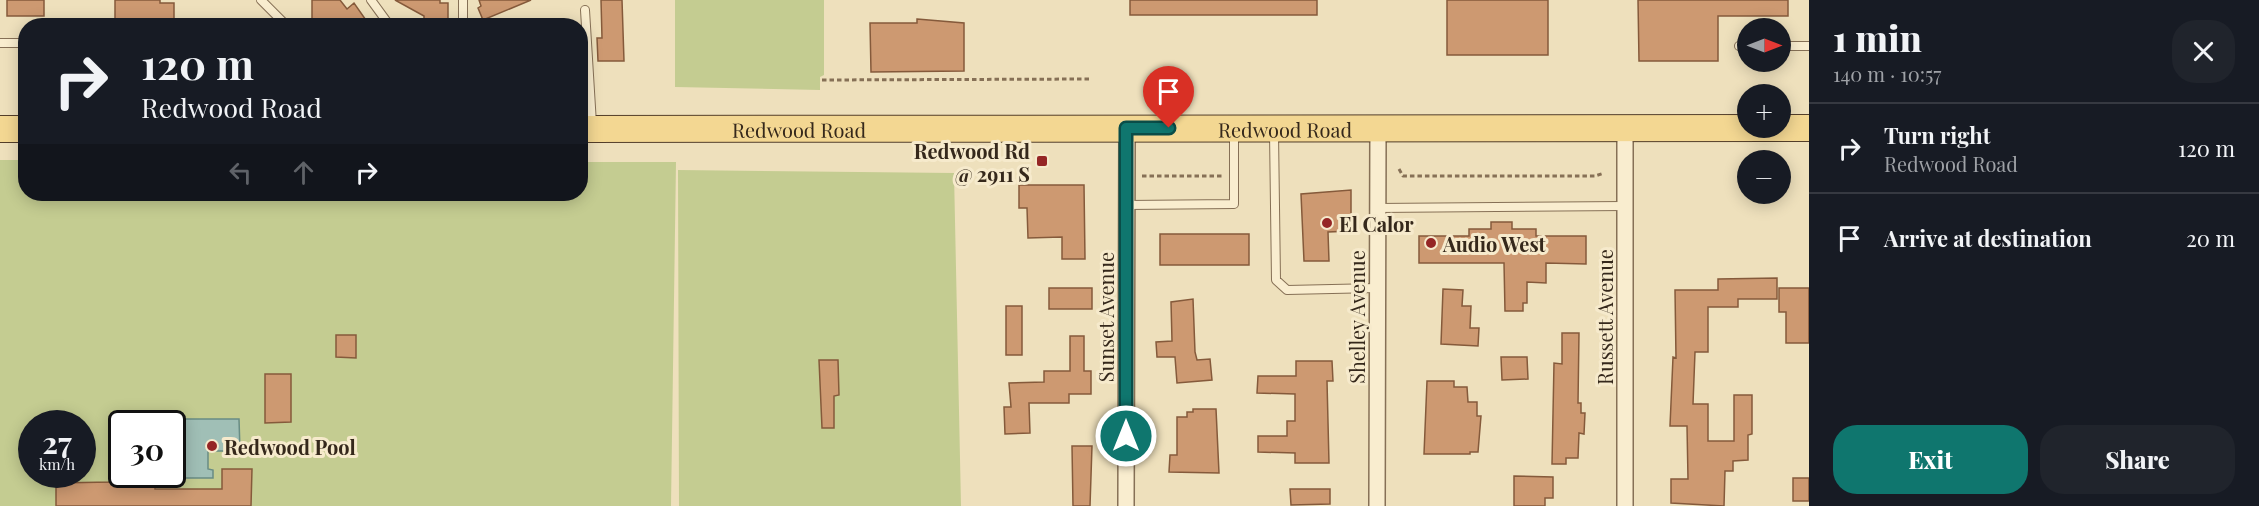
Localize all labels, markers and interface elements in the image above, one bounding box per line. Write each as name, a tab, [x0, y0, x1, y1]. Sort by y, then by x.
text: 1 min	[1833, 13, 1922, 61]
north arrow	[1737, 18, 1791, 72]
map controls	[1737, 18, 1791, 204]
button: close	[2172, 20, 2235, 83]
text: 120 m	[141, 35, 254, 91]
icon: right	[42, 42, 120, 120]
text: 140 m · 10:57	[1833, 60, 1941, 87]
pin	[1143, 66, 1194, 128]
icon: arrive	[1152, 75, 1185, 108]
button: +	[1737, 84, 1791, 138]
text: Redwood Road	[141, 89, 322, 125]
street label: Redwood Road	[732, 115, 866, 142]
street label: Redwood Road	[1218, 115, 1352, 142]
text: Turn right	[1884, 120, 1990, 150]
icon: right	[1833, 132, 1866, 165]
text: 120 m	[2178, 133, 2235, 163]
place label: Redwood Rd @ 2911 S	[914, 137, 1030, 187]
button: −	[1737, 150, 1791, 204]
text: Redwood Road	[1884, 150, 2018, 177]
marker: Redwood Rd @ 2911 S	[1035, 154, 1049, 168]
icon: left	[224, 156, 257, 189]
icon: ahead	[287, 156, 320, 189]
icon: right	[350, 156, 383, 189]
place label: El Calor	[1339, 210, 1414, 237]
marker: El Calor	[1320, 216, 1334, 230]
icon: arrive	[1833, 222, 1866, 255]
text: Arrive at destination	[1884, 223, 2092, 253]
text: 20 m	[2186, 223, 2235, 253]
place label: Audio West	[1442, 230, 1547, 257]
marker: Audio West	[1424, 236, 1438, 250]
street label: Russett Avenue	[1591, 249, 1618, 385]
street label: Shelley Avenue	[1343, 250, 1370, 384]
street label: Sunset Avenue	[1092, 252, 1119, 382]
position arrow	[1094, 404, 1158, 468]
speed limit sign: 30	[108, 410, 186, 488]
text: 27	[42, 422, 72, 462]
button: Exit	[1833, 425, 2028, 494]
button: Share	[2040, 425, 2235, 494]
place label: Redwood Pool	[224, 433, 356, 460]
marker: Redwood Pool	[205, 439, 219, 453]
text: km/h	[39, 454, 75, 474]

